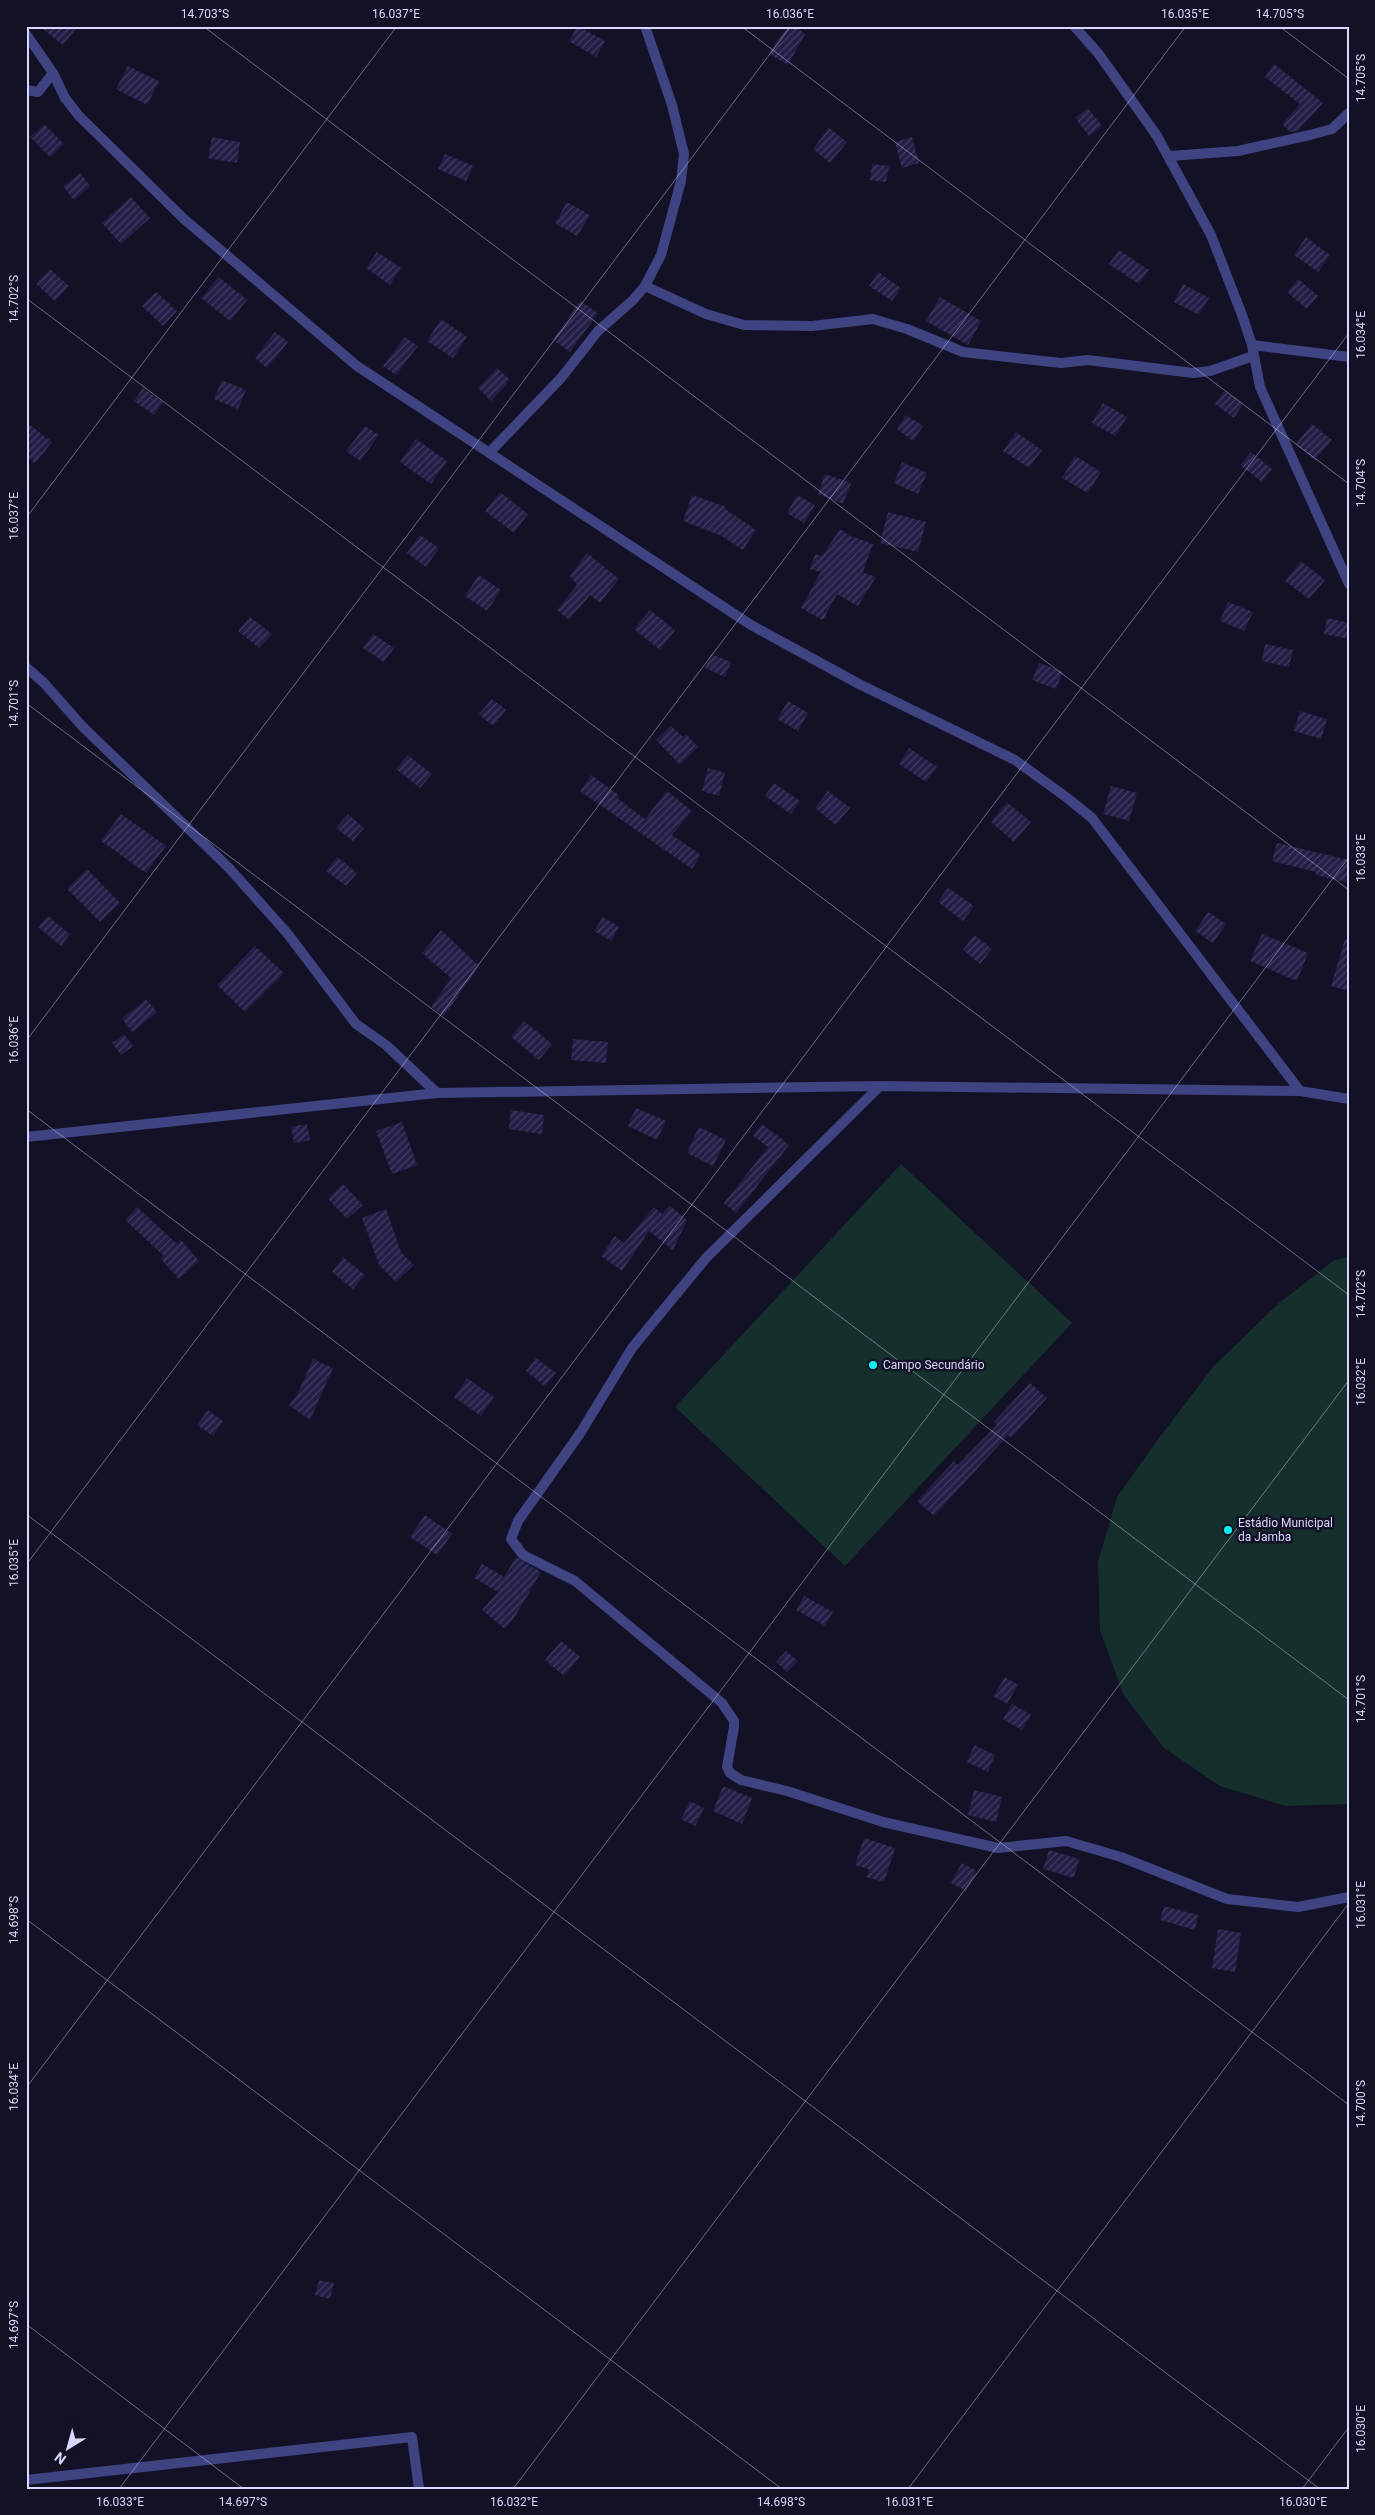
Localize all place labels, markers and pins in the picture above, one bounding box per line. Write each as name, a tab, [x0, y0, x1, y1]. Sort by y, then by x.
place label: Campo Secundário	[883, 1358, 985, 1372]
marker: Campo Secundário	[867, 1359, 879, 1371]
place label: Estádio Municipal da Jamba	[1238, 1516, 1333, 1544]
marker: Estádio Municipal da Jamba	[1222, 1524, 1234, 1536]

